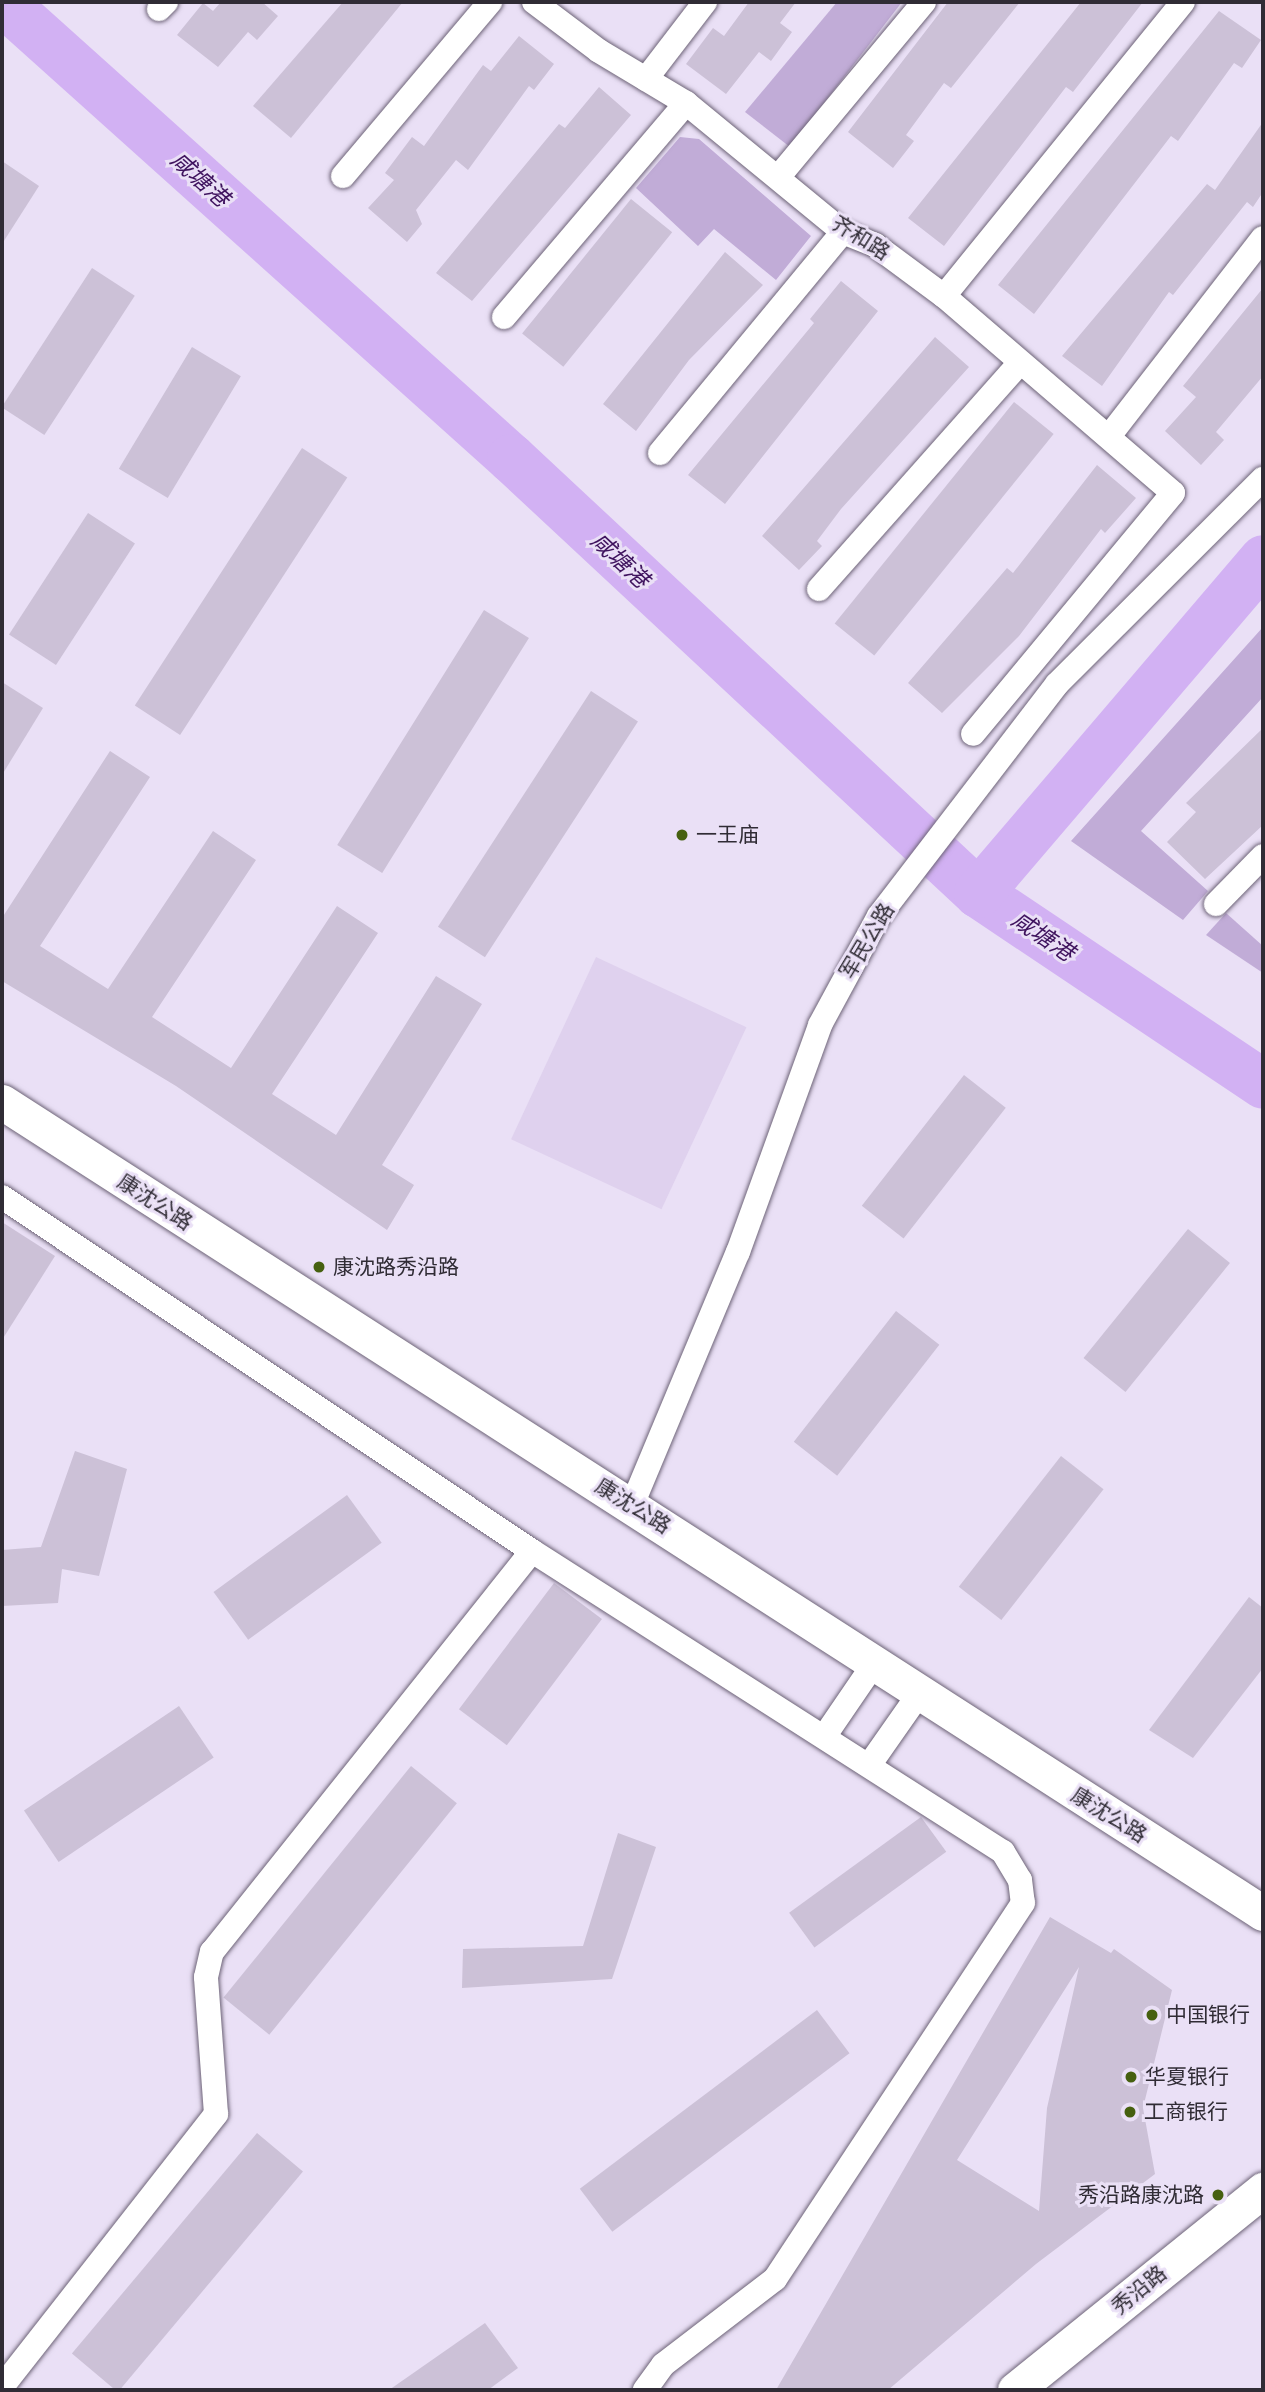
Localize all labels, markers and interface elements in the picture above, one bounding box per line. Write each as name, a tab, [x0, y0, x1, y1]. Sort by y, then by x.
water label: 咸塘港	[165, 146, 235, 212]
street label: 齐和路	[828, 211, 894, 265]
water label: 咸塘港	[585, 526, 655, 594]
place label: 一王庙	[696, 822, 759, 848]
marker: 一王庙	[674, 827, 690, 843]
street label: 军民公路	[835, 899, 899, 983]
water label: 咸塘港	[1007, 905, 1079, 967]
street label: 康沈公路	[113, 1169, 197, 1235]
place label: 康沈路秀沿路	[333, 1254, 459, 1280]
marker: 康沈路秀沿路	[311, 1259, 327, 1275]
street label: 康沈公路	[591, 1473, 675, 1539]
street label: 康沈公路	[1067, 1782, 1151, 1848]
place label: 中国银行	[1166, 2002, 1250, 2028]
marker: 中国银行	[1144, 2007, 1160, 2023]
place label: 华夏银行	[1145, 2064, 1229, 2090]
marker: 华夏银行	[1123, 2069, 1139, 2085]
place label: 工商银行	[1144, 2099, 1228, 2125]
marker: 工商银行	[1122, 2104, 1138, 2120]
place label: 秀沿路康沈路	[1078, 2182, 1204, 2208]
marker: 秀沿路康沈路	[1210, 2187, 1226, 2203]
street label: 秀沿路	[1107, 2260, 1171, 2320]

